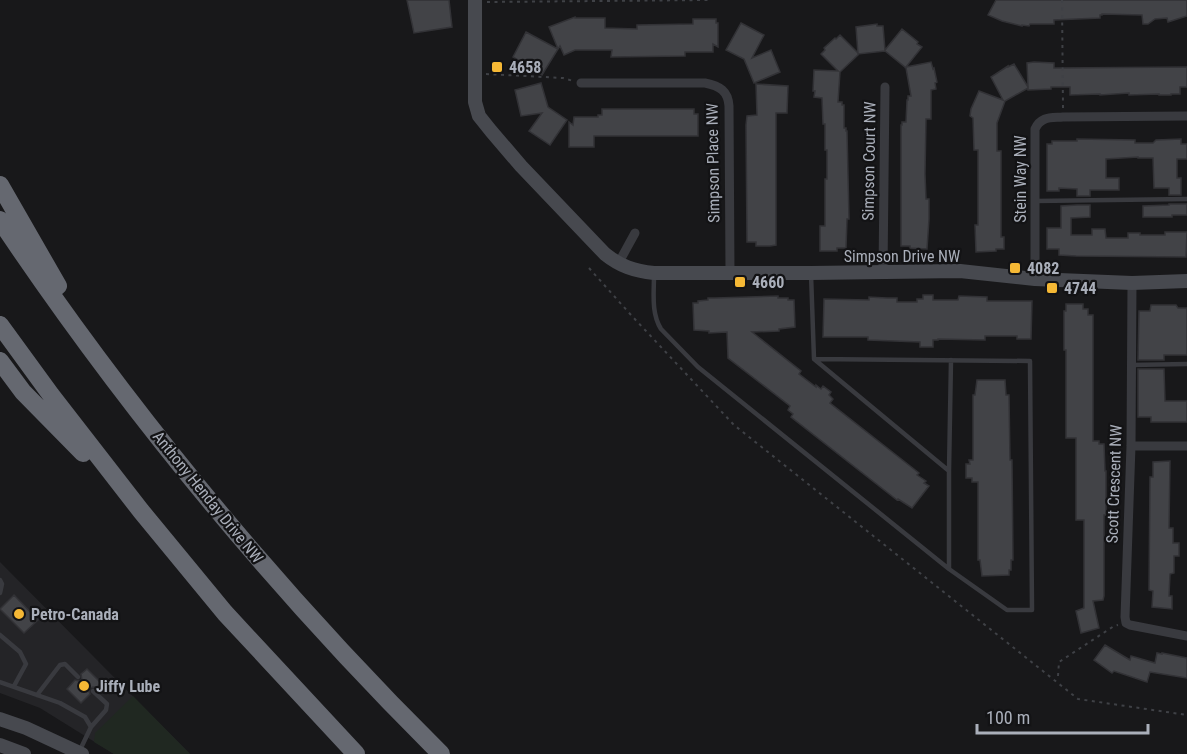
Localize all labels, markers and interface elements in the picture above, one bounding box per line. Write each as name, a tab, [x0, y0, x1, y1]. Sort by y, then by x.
place label: 4658	[509, 58, 541, 77]
marker: 4658	[490, 60, 504, 74]
street label: Simpson Court NW	[858, 101, 880, 221]
street label: Simpson Place NW	[702, 103, 724, 223]
street label: Stein Way NW	[1011, 135, 1030, 223]
street label: Simpson Drive NW	[844, 247, 960, 266]
place label: 4082	[1027, 259, 1059, 278]
marker: 4082	[1008, 261, 1022, 275]
place label: 4660	[752, 273, 784, 292]
marker: 4660	[733, 275, 747, 289]
place label: 4744	[1064, 279, 1096, 298]
marker: 4744	[1045, 281, 1059, 295]
street label: Scott Crescent NW	[1102, 424, 1126, 544]
street label: Anthony Henday Drive NW	[149, 427, 267, 567]
place label: Petro-Canada	[31, 605, 119, 624]
marker: Petro-Canada	[12, 607, 26, 621]
place label: Jiffy Lube	[96, 677, 161, 696]
marker: Jiffy Lube	[77, 679, 91, 693]
scale bar	[977, 697, 1148, 735]
text: 100 m	[986, 707, 1030, 728]

